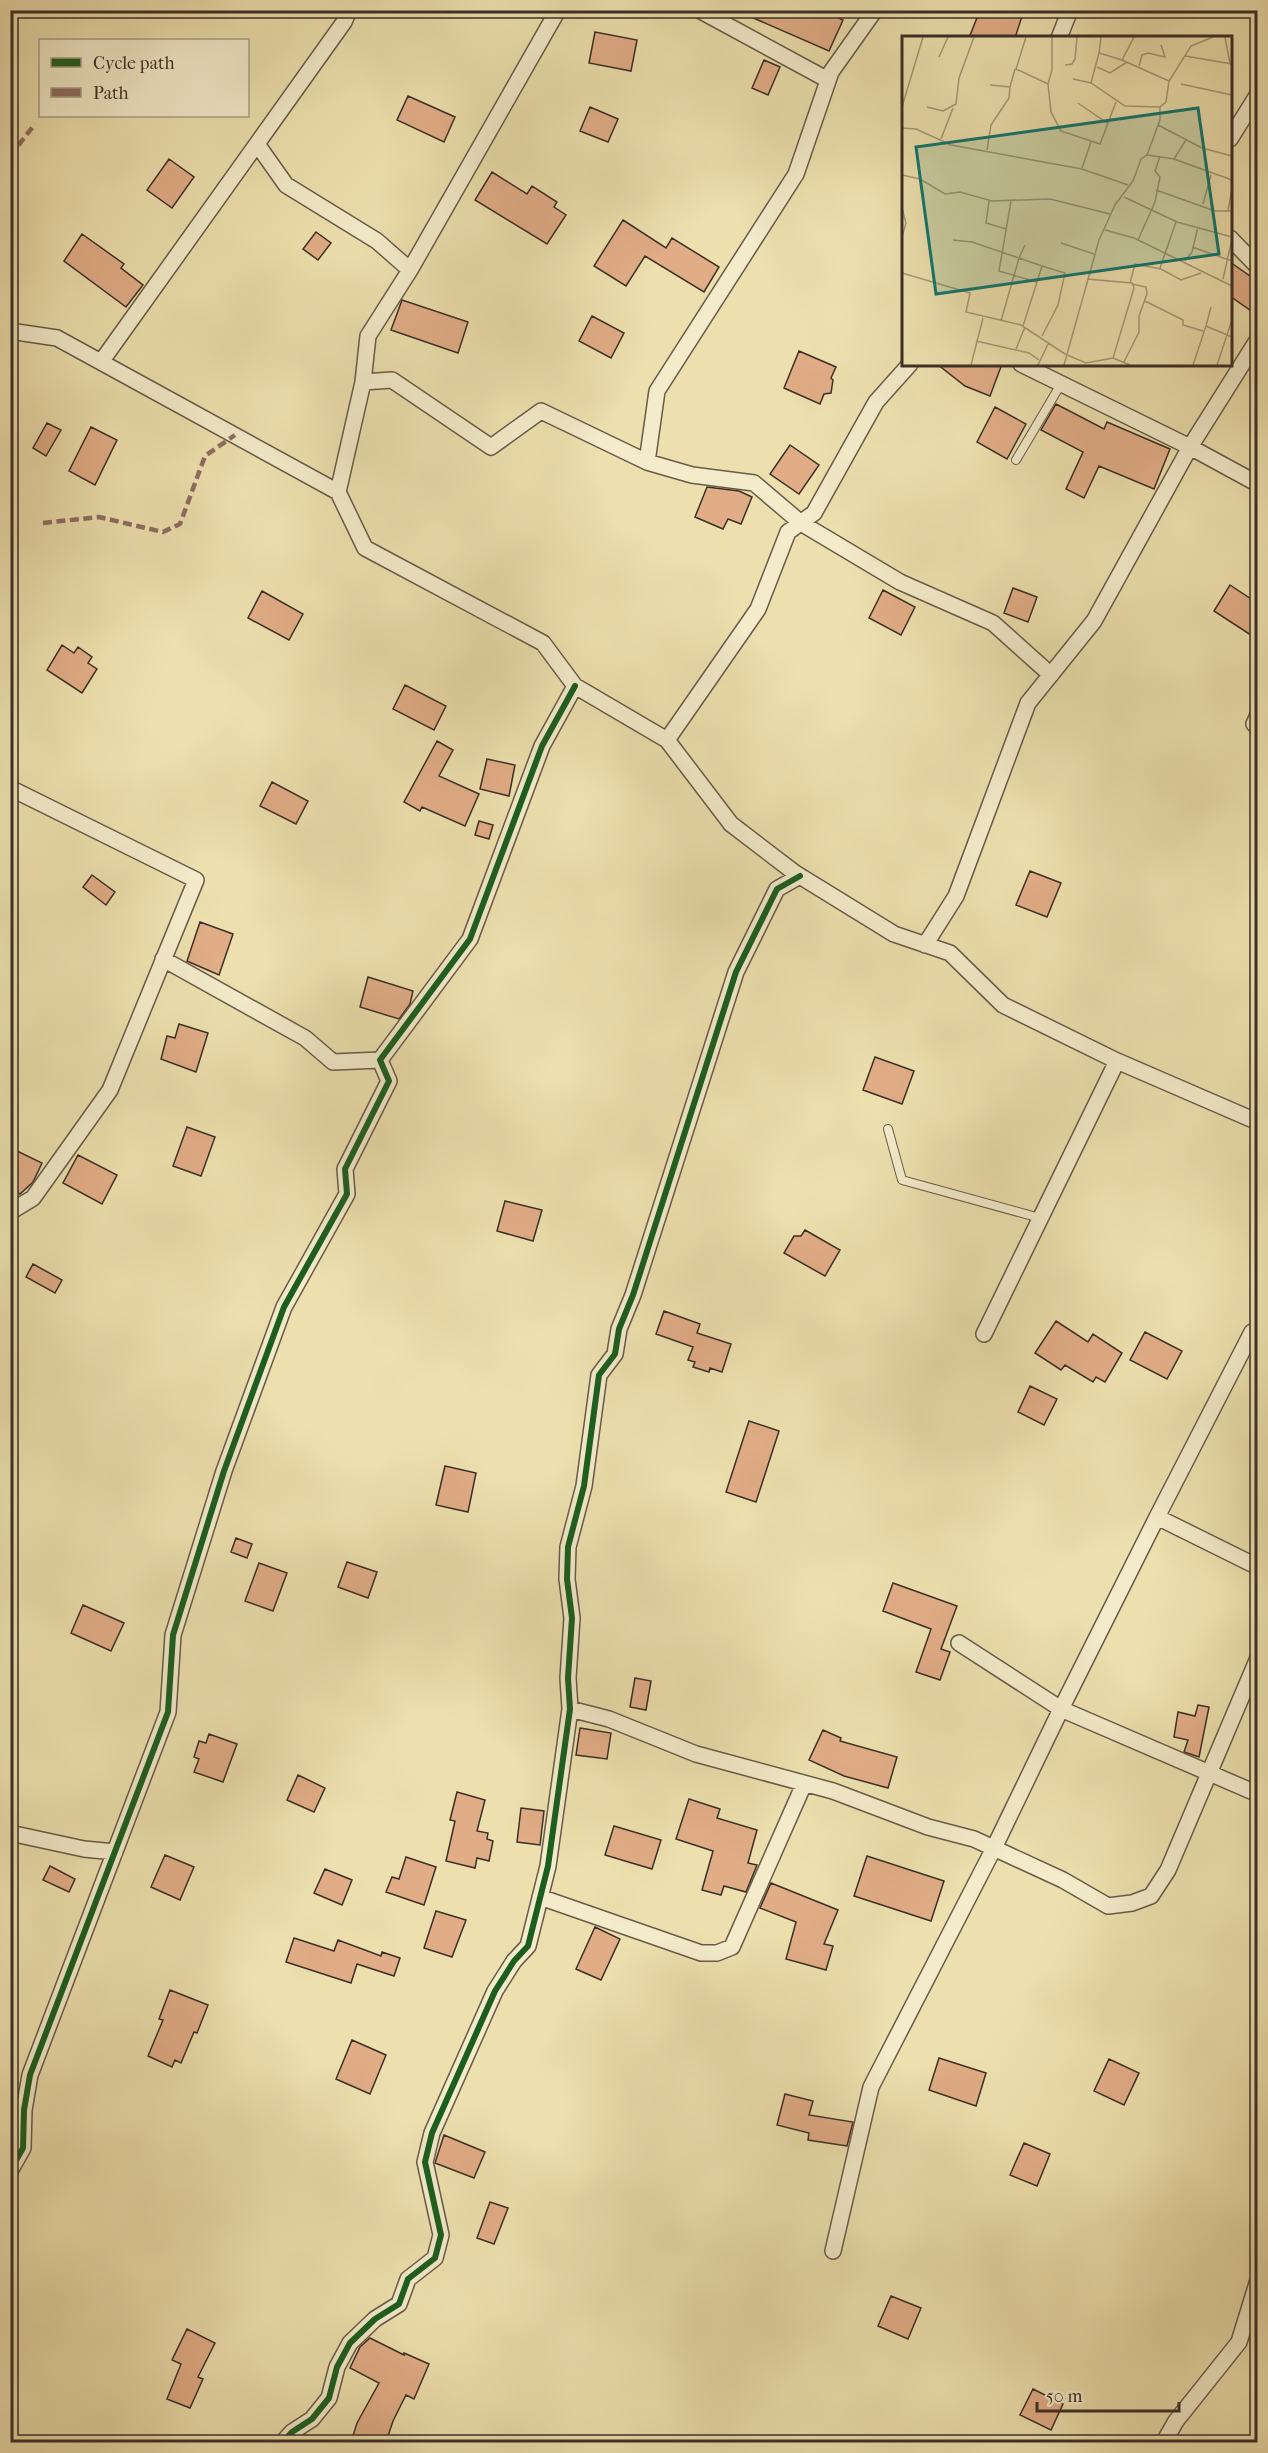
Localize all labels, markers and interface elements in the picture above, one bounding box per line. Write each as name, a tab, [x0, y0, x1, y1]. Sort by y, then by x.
inset map	[902, 36, 1232, 366]
legend	[39, 39, 249, 117]
text: Cycle path	[93, 53, 174, 74]
text: Path	[93, 83, 129, 104]
scale bar	[1037, 2375, 1180, 2413]
text: 50 m	[1046, 2386, 1083, 2407]

